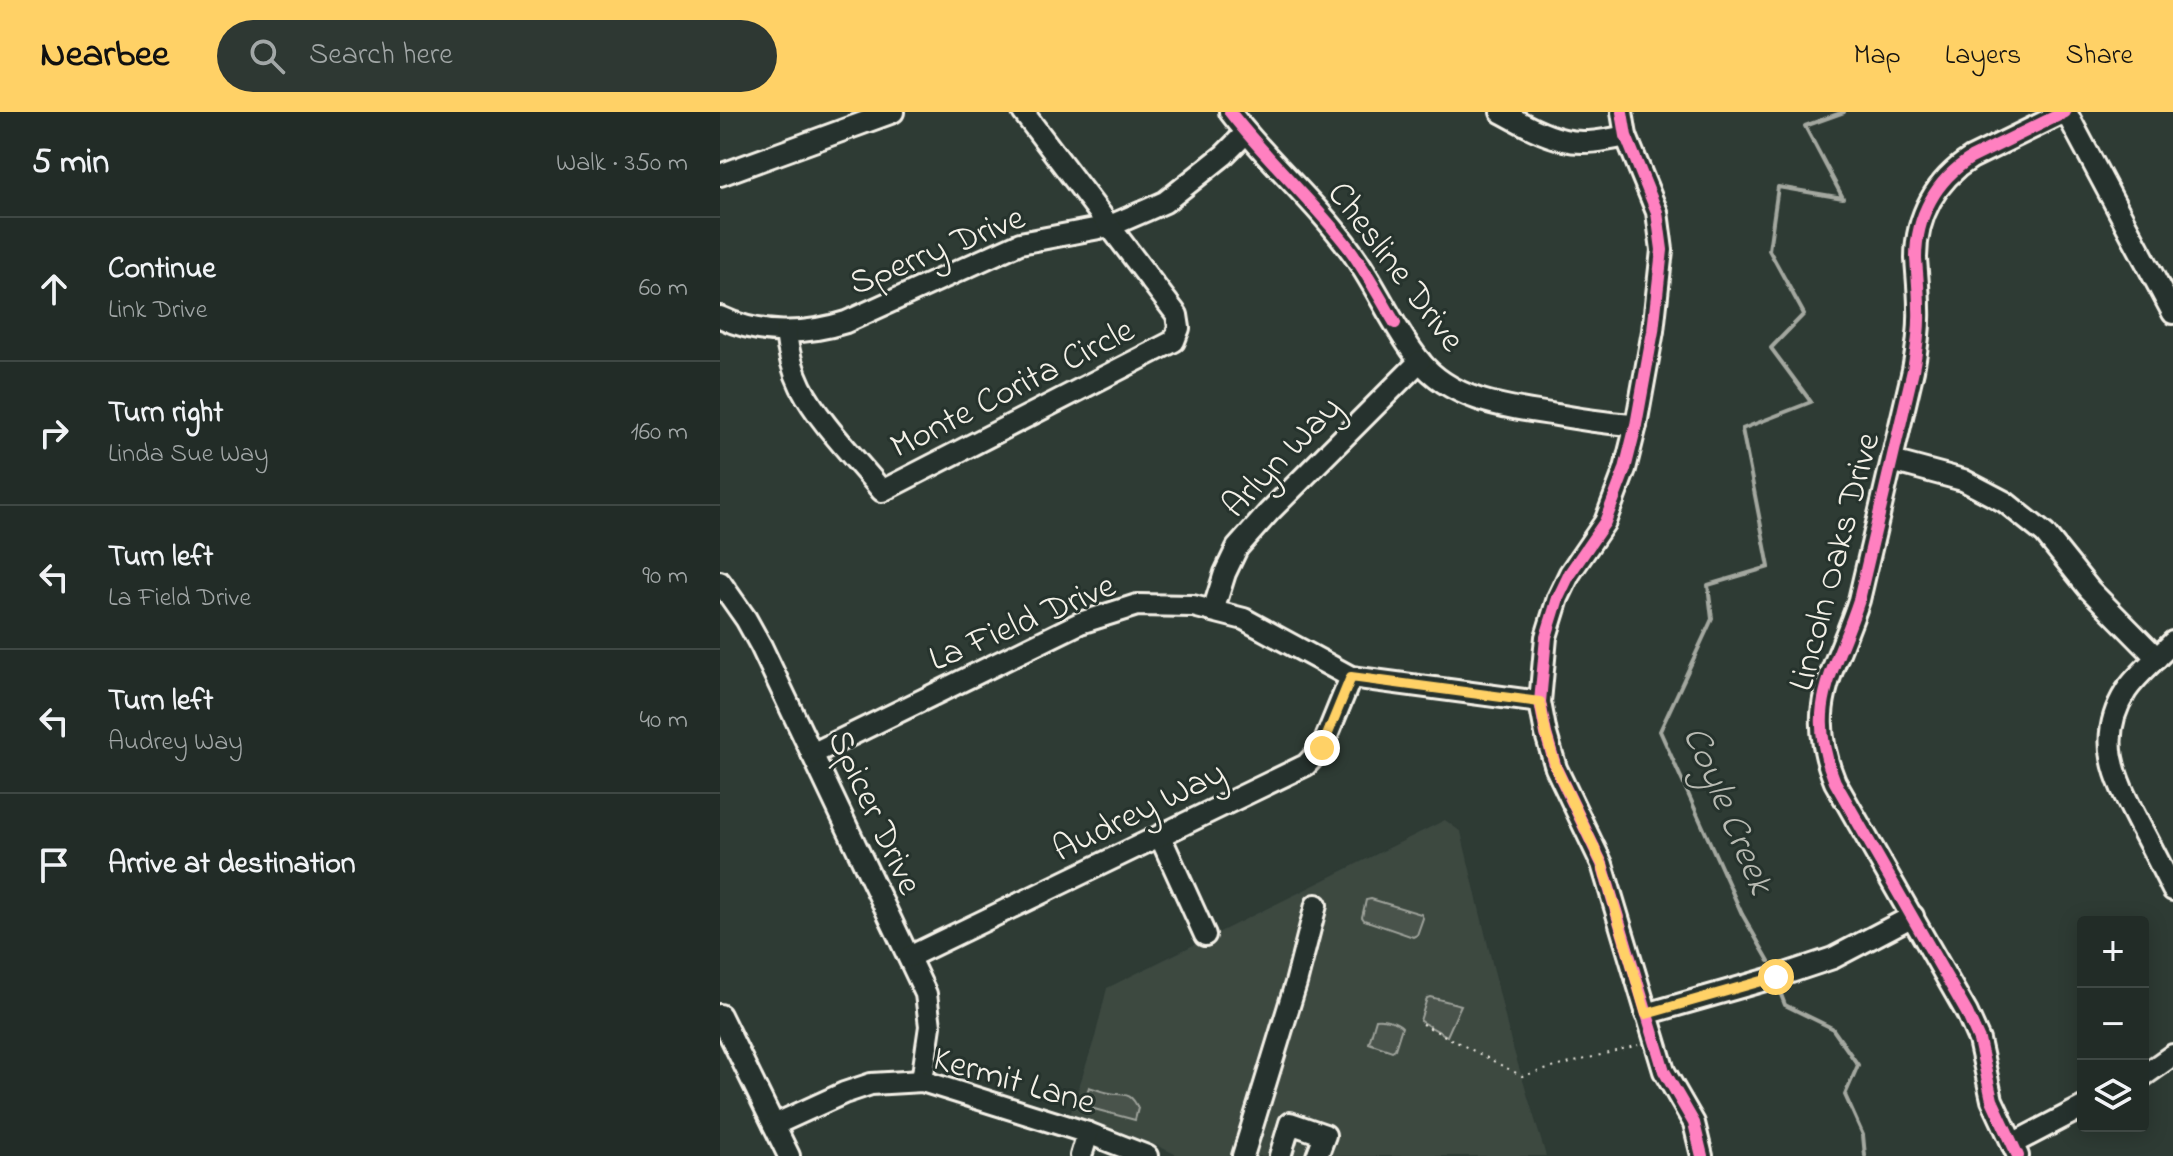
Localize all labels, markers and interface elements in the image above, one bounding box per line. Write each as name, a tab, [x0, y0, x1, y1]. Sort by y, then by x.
search box	[217, 20, 777, 92]
text: Nearbee	[40, 28, 169, 84]
icon: search	[245, 34, 289, 78]
text: Search here	[309, 34, 453, 78]
text: Map	[1853, 36, 1901, 77]
text: Layers	[1945, 36, 2021, 77]
text: Share	[2065, 36, 2133, 77]
text: 5 min	[32, 139, 109, 189]
text: Walk · 350 m	[556, 145, 688, 183]
street label: Chesline Drive	[1312, 171, 1477, 365]
street label: Sperry Drive	[842, 193, 1034, 311]
text: Continue	[108, 248, 216, 292]
icon: ahead	[32, 267, 76, 311]
text: 60 m	[639, 270, 688, 308]
text: Link Drive	[108, 292, 207, 330]
street label: Monte Corita Circle	[882, 305, 1145, 474]
street label: Arlyn Way	[1211, 385, 1356, 532]
text: Turn right	[108, 392, 223, 436]
icon: right	[32, 411, 76, 455]
text: 160 m	[630, 414, 688, 452]
street label: Lincoln Oaks Drive	[1776, 426, 1897, 697]
text: Linda Sue Way	[108, 436, 269, 474]
text: Turn left	[108, 536, 213, 580]
icon: left	[32, 555, 76, 599]
text: 90 m	[642, 558, 688, 596]
street label: La Field Drive	[921, 561, 1125, 687]
text: La Field Drive	[108, 580, 251, 618]
text: Turn left	[108, 680, 213, 724]
icon: left	[32, 699, 76, 743]
text: 40 m	[639, 702, 688, 740]
water label: Coyle Creek	[1666, 718, 1787, 905]
street label: Spicer Drive	[812, 722, 935, 905]
text: Audrey Way	[108, 724, 243, 762]
route end	[1304, 730, 1340, 766]
street label: Audrey Way	[1045, 748, 1235, 878]
icon: arrive	[32, 843, 76, 887]
text: Arrive at destination	[108, 843, 356, 887]
map controls	[2077, 916, 2149, 1132]
button: +	[2077, 916, 2149, 988]
route start	[1758, 959, 1794, 995]
button: −	[2077, 988, 2149, 1060]
street label: Kermit Lane	[926, 1034, 1102, 1131]
button: layers	[2077, 1060, 2149, 1132]

